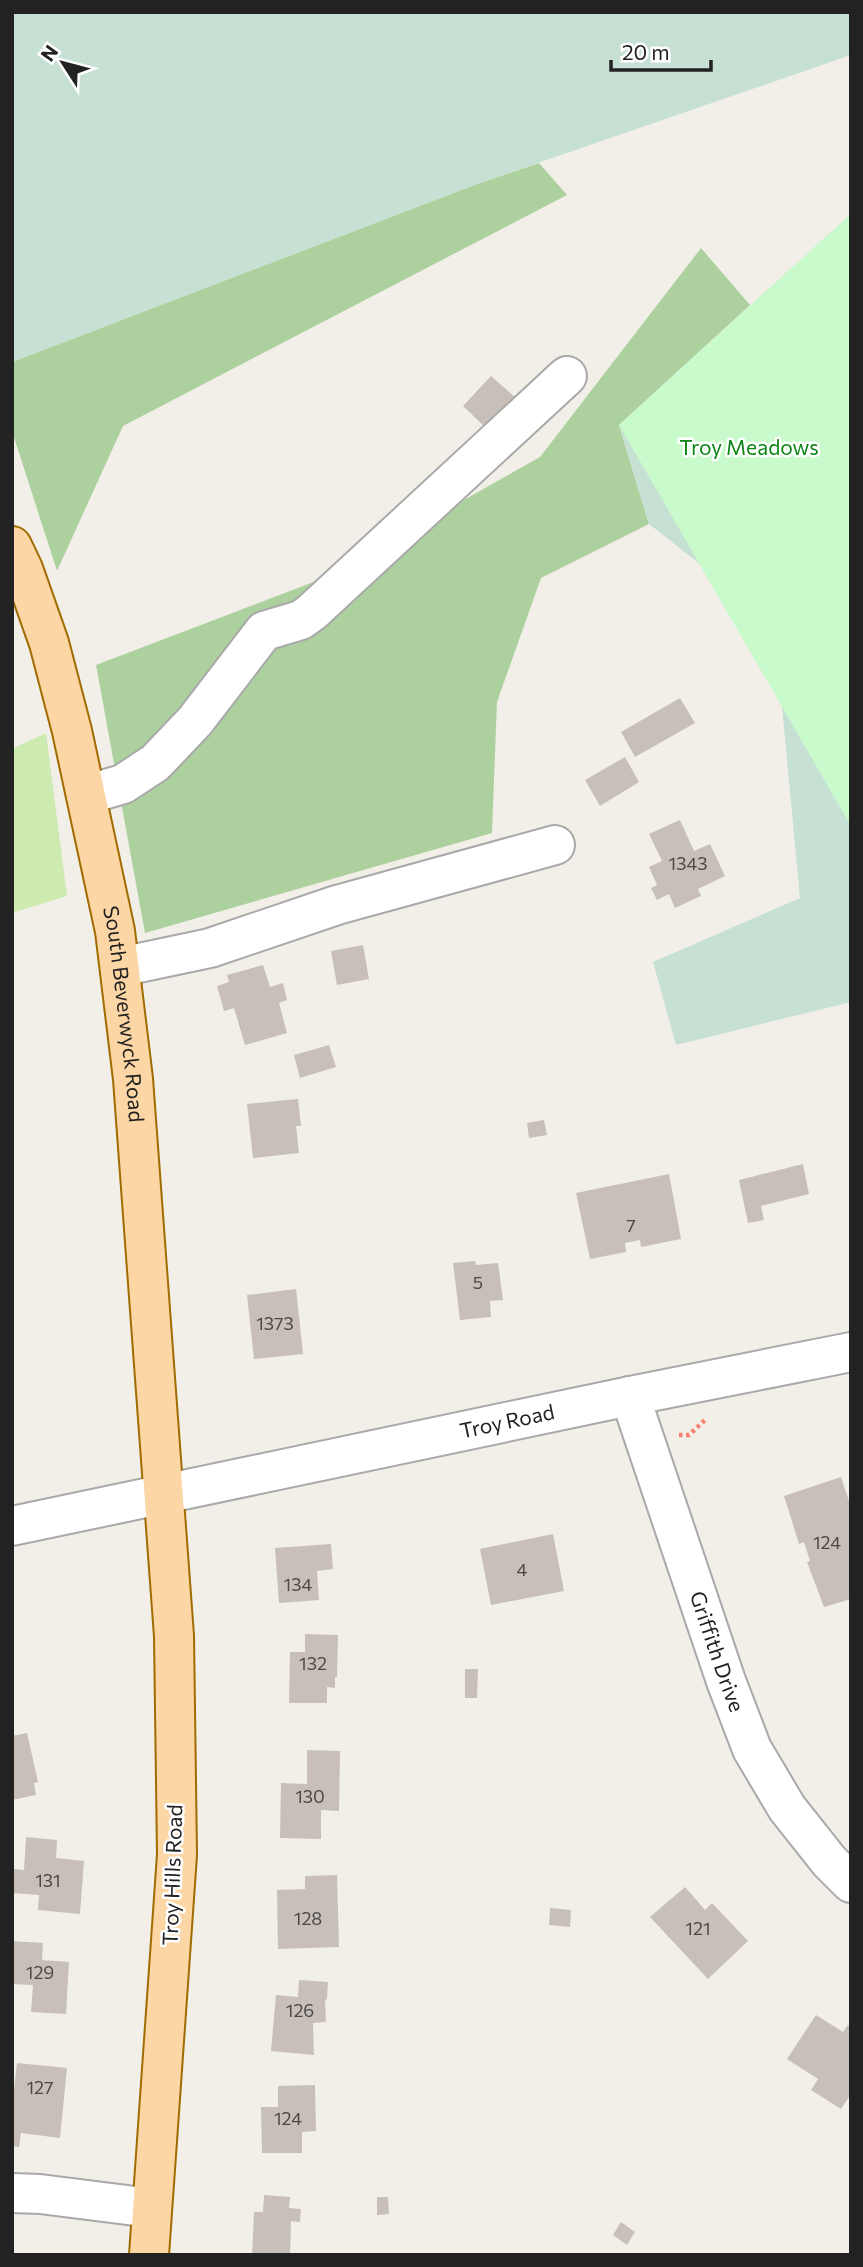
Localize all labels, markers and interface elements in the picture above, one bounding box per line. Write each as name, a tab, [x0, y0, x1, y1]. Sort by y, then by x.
north arrow	[28, 28, 98, 98]
scale bar	[611, 28, 711, 72]
text: 20 m	[622, 39, 670, 64]
text: N	[35, 40, 62, 65]
park label: Troy Meadows	[679, 434, 819, 459]
house number: 1343	[668, 852, 708, 874]
street label: South Beverwyck Road	[99, 903, 150, 1123]
house number: 7	[626, 1214, 636, 1236]
house number: 5	[473, 1271, 483, 1293]
house number: 1373	[256, 1312, 294, 1334]
street label: Troy Road	[457, 1398, 556, 1442]
house number: 124	[813, 1531, 841, 1553]
house number: 4	[517, 1558, 528, 1580]
house number: 134	[284, 1573, 313, 1595]
street label: Griffith Drive	[686, 1588, 751, 1715]
house number: 132	[299, 1652, 327, 1674]
house number: 130	[295, 1785, 325, 1807]
street label: Troy Hills Road	[157, 1804, 186, 1946]
house number: 131	[35, 1869, 61, 1891]
house number: 128	[294, 1907, 322, 1929]
house number: 121	[685, 1917, 711, 1939]
house number: 129	[26, 1961, 54, 1983]
house number: 126	[286, 1999, 314, 2021]
house number: 127	[26, 2076, 54, 2098]
house number: 124	[274, 2107, 302, 2129]

